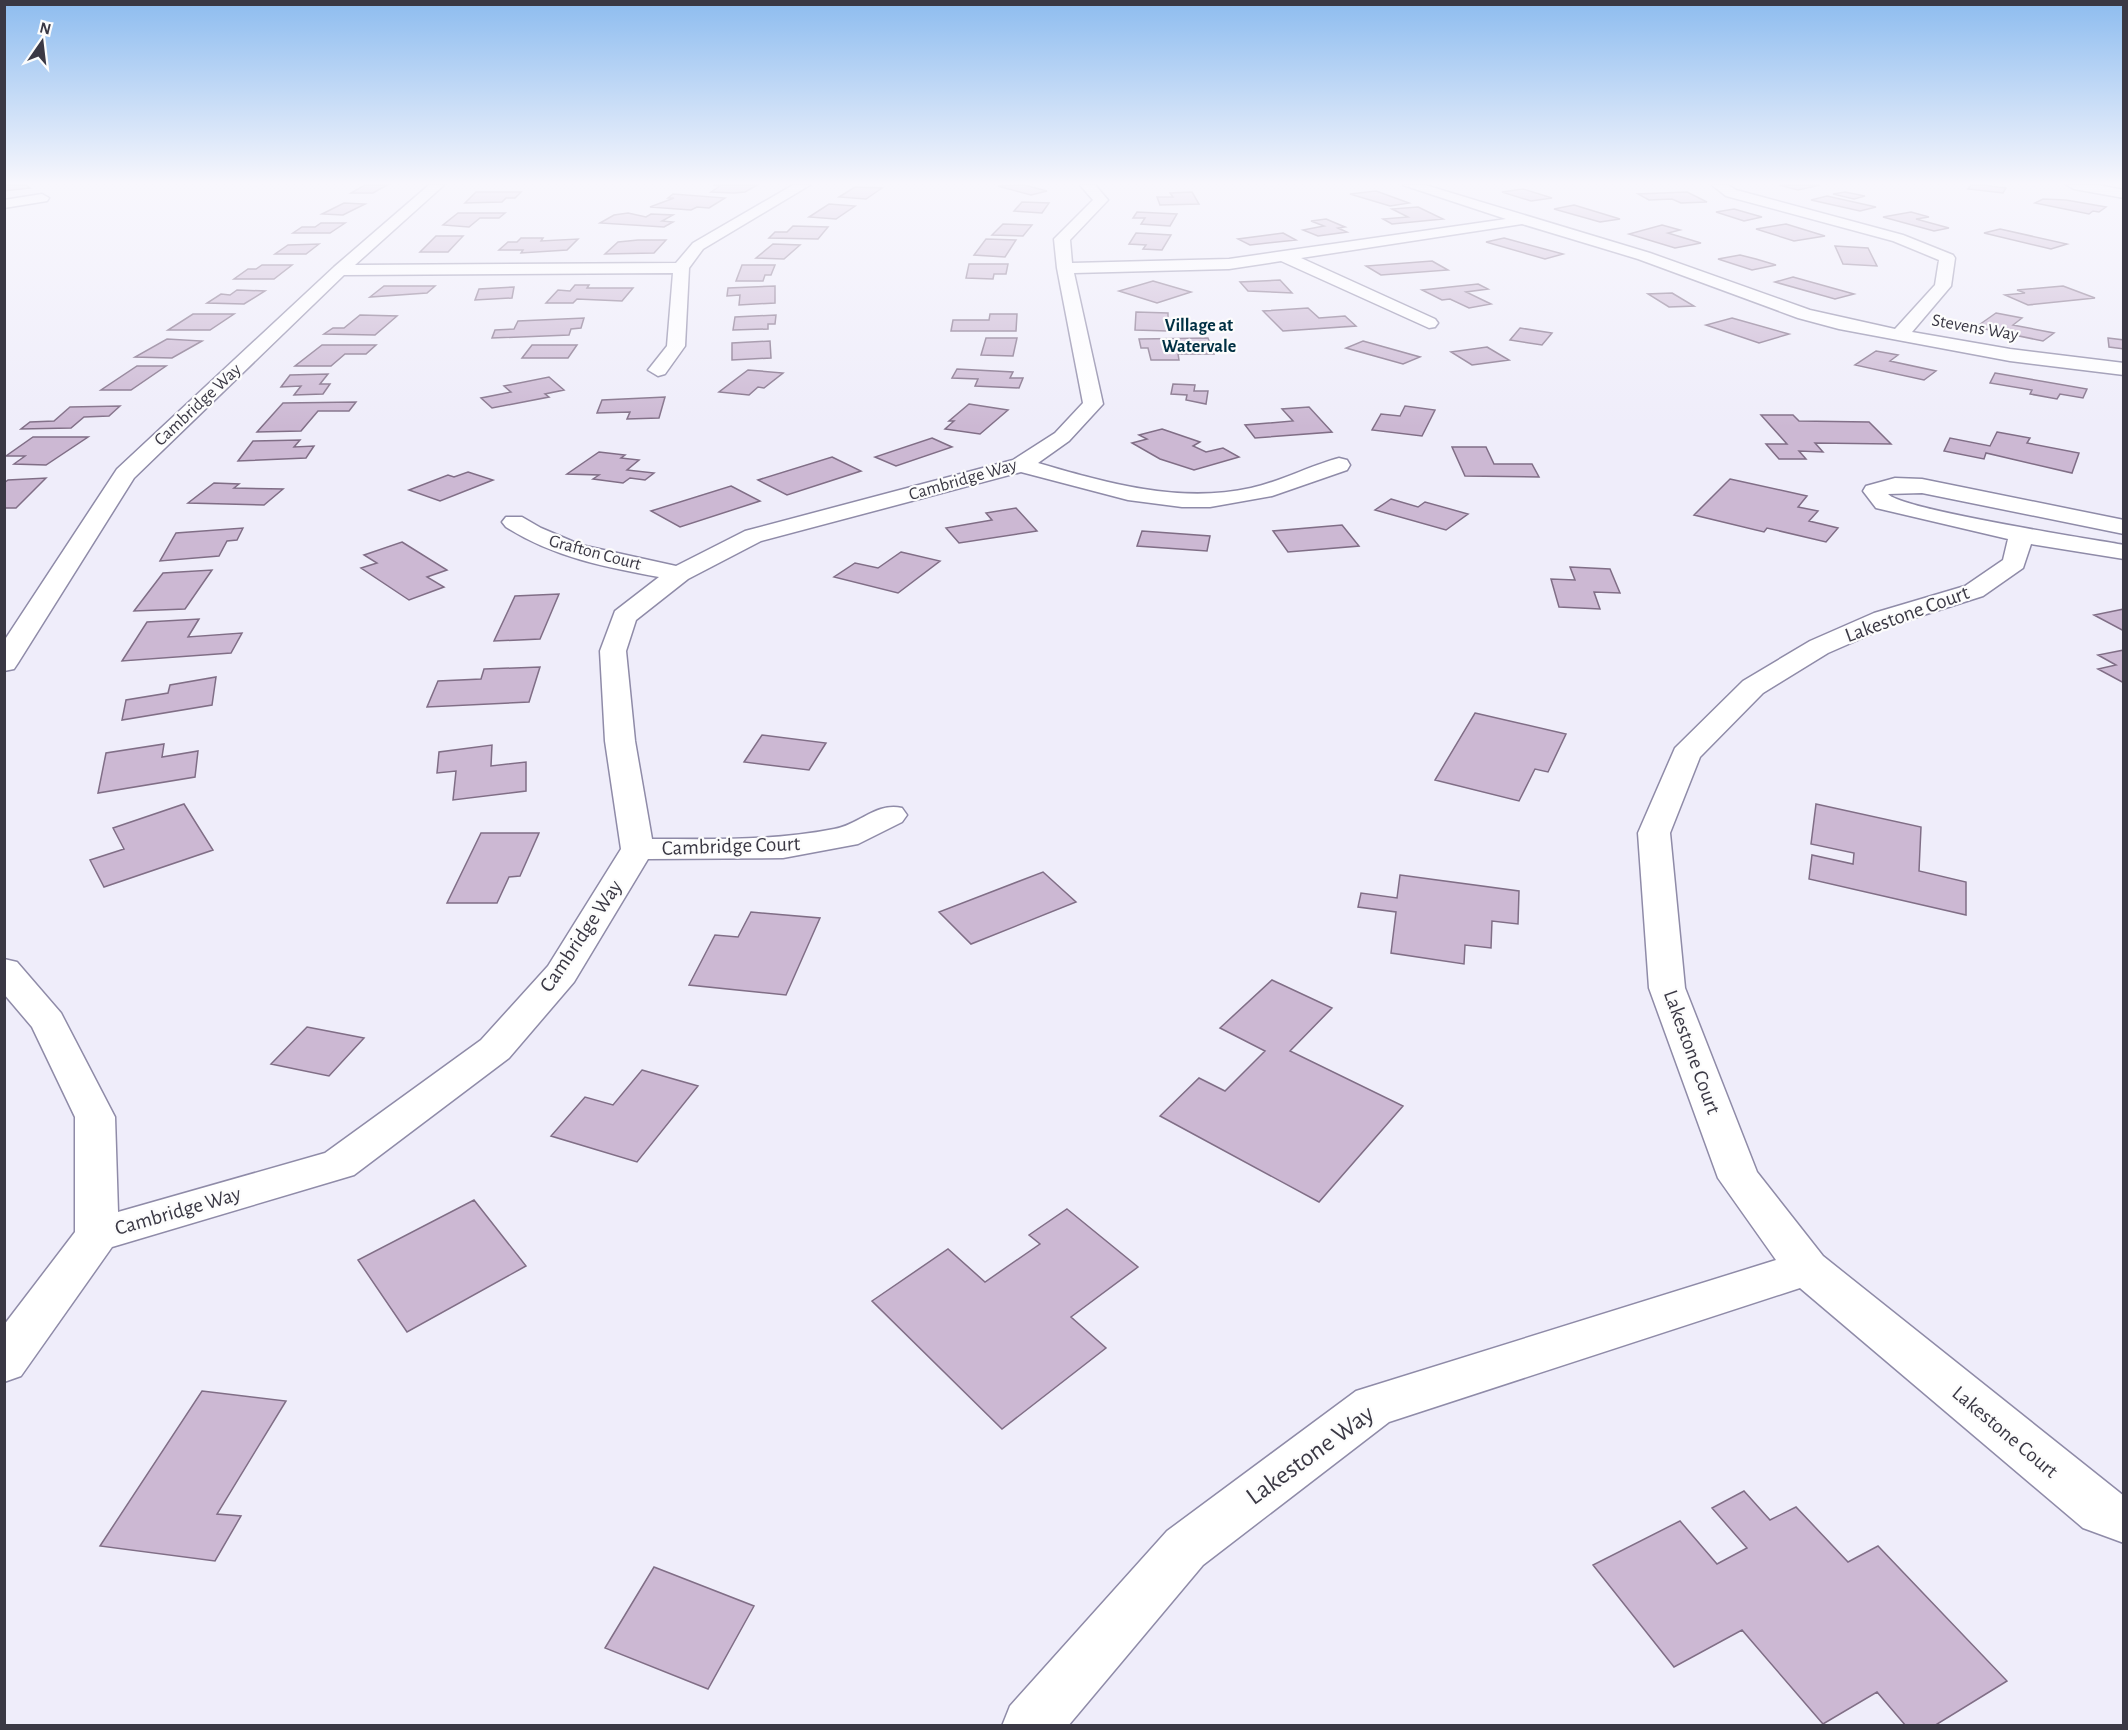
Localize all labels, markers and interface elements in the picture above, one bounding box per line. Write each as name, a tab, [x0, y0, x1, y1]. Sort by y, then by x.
north arrow	[12, 12, 72, 72]
text: N	[38, 19, 53, 38]
street label: Stevens Way	[1930, 312, 2020, 345]
district label: Village at Watervale	[1162, 317, 1236, 356]
street label: Cambridge Way	[151, 360, 245, 450]
street label: Cambridge Way	[907, 456, 1019, 504]
street label: Grafton Court	[547, 532, 643, 574]
street label: Lakestone Court	[1842, 582, 1972, 646]
street label: Cambridge Court	[661, 833, 801, 859]
street label: Cambridge Way	[536, 876, 626, 996]
street label: Lakestone Court	[1660, 987, 1724, 1117]
street label: Cambridge Way	[113, 1183, 243, 1239]
street label: Lakestone Court	[1948, 1382, 2062, 1482]
street label: Lakestone Way	[1241, 1400, 1379, 1510]

